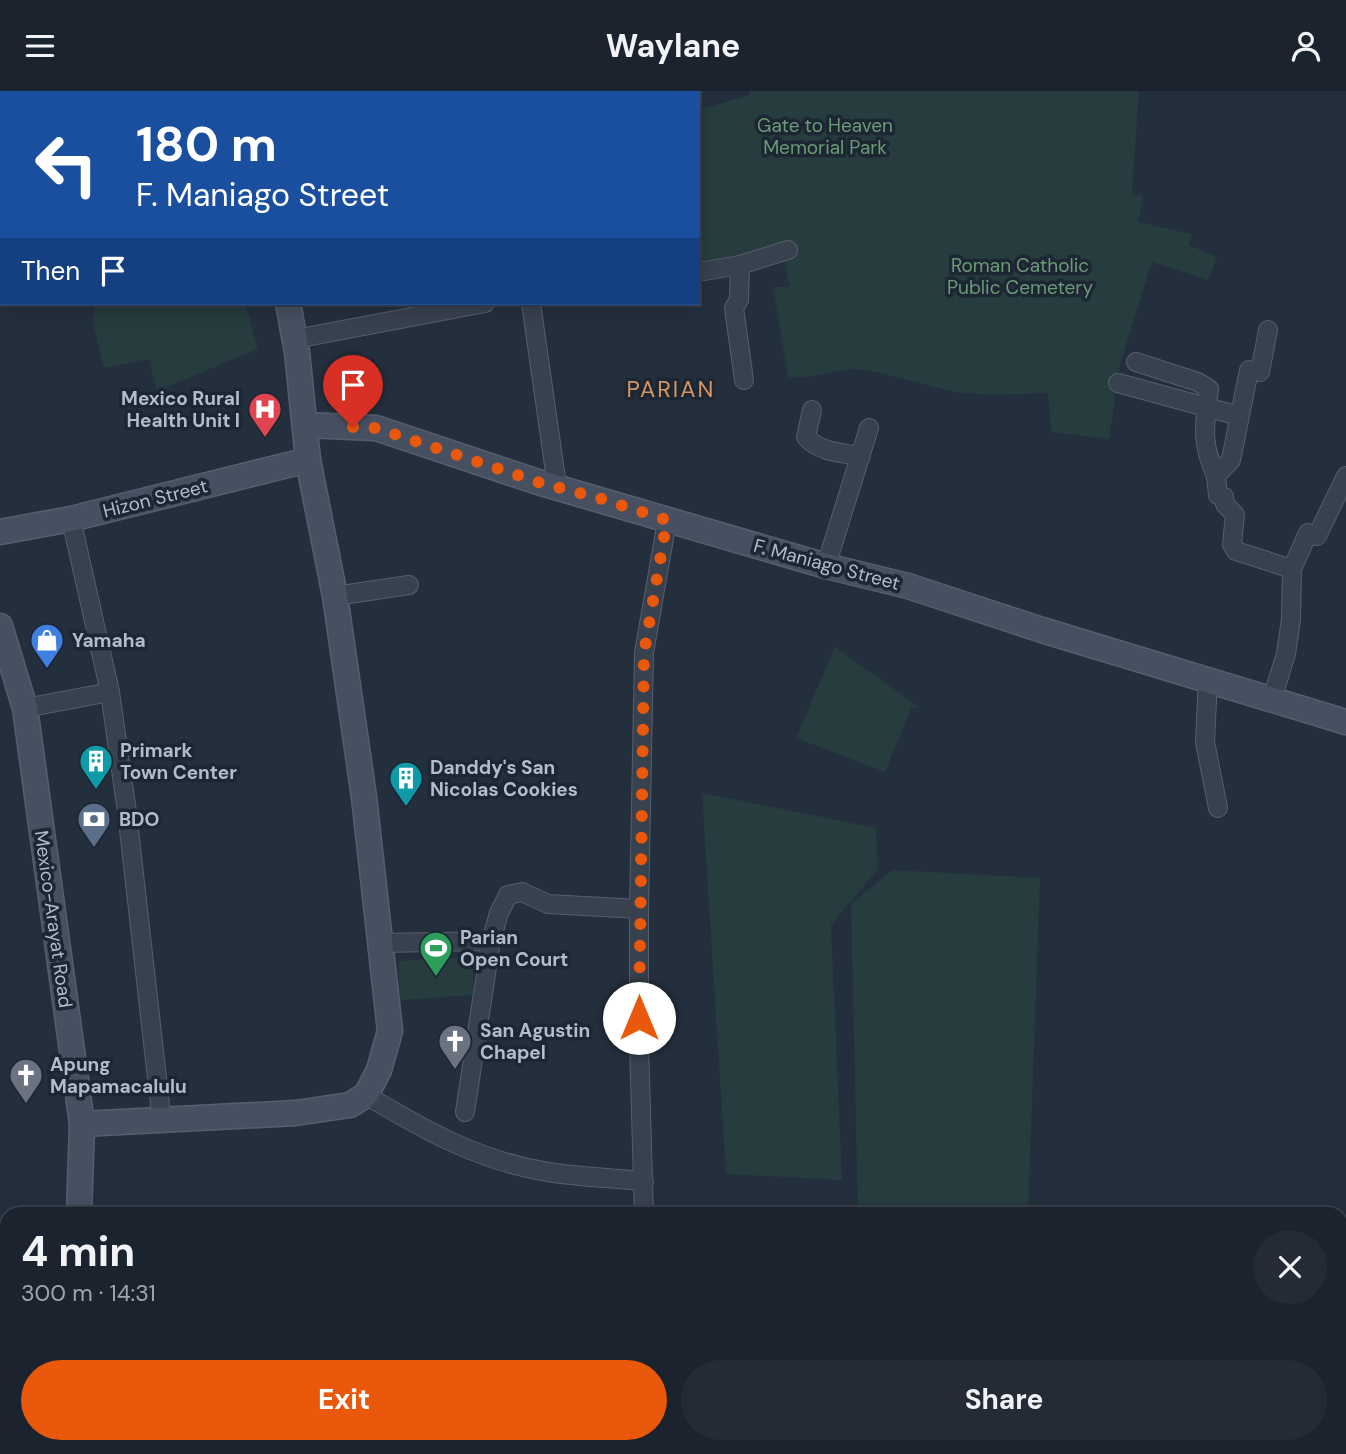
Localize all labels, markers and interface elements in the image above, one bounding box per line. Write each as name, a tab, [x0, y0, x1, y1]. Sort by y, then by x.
text: Waylane	[606, 25, 740, 67]
icon: menu	[21, 27, 59, 65]
icon: person	[1287, 27, 1325, 65]
text: 180 m	[136, 112, 277, 176]
park label: Gate to Heaven Memorial Park	[757, 113, 893, 160]
icon: left	[21, 119, 112, 210]
text: F. Maniago Street	[136, 174, 389, 216]
icon: arrive	[94, 252, 132, 290]
park label: Roman Catholic Public Cemetery	[947, 253, 1093, 300]
text: Then	[21, 254, 80, 288]
pin	[323, 355, 383, 427]
icon: arrive	[334, 366, 372, 404]
district label: PARIAN	[627, 374, 715, 404]
place label: Mexico Rural Health Unit I	[121, 386, 240, 433]
hospital icon: Mexico Rural Health Unit I	[246, 390, 284, 439]
street label: Hizon Street	[100, 473, 210, 524]
street label: F. Maniago Street	[751, 533, 903, 596]
shop icon: Yamaha	[28, 621, 66, 670]
place label: Yamaha	[72, 628, 146, 653]
place label: Primark Town Center	[120, 738, 237, 785]
building icon: Primark Town Center	[77, 742, 115, 791]
place label: Danddy's San Nicolas Cookies	[430, 755, 578, 802]
building icon: Danddy's San Nicolas Cookies	[387, 759, 425, 808]
bank icon: BDO	[75, 800, 113, 849]
place label: BDO	[119, 807, 160, 832]
street label: Mexico-Arayat Road	[29, 829, 78, 1009]
place label: Parian Open Court	[460, 925, 568, 972]
sports icon: Parian Open Court	[417, 929, 455, 978]
position arrow	[602, 981, 676, 1055]
place label: San Agustin Chapel	[480, 1018, 590, 1065]
church icon: San Agustin Chapel	[436, 1022, 474, 1071]
place label: Apung Mapamacalulu	[50, 1052, 187, 1099]
church icon: Apung Mapamacalulu	[7, 1056, 45, 1105]
text: 4 min	[21, 1224, 135, 1279]
button: close	[1253, 1230, 1327, 1304]
text: 300 m · 14:31	[21, 1278, 156, 1308]
button: Exit	[21, 1360, 667, 1440]
button: Share	[681, 1360, 1327, 1440]

